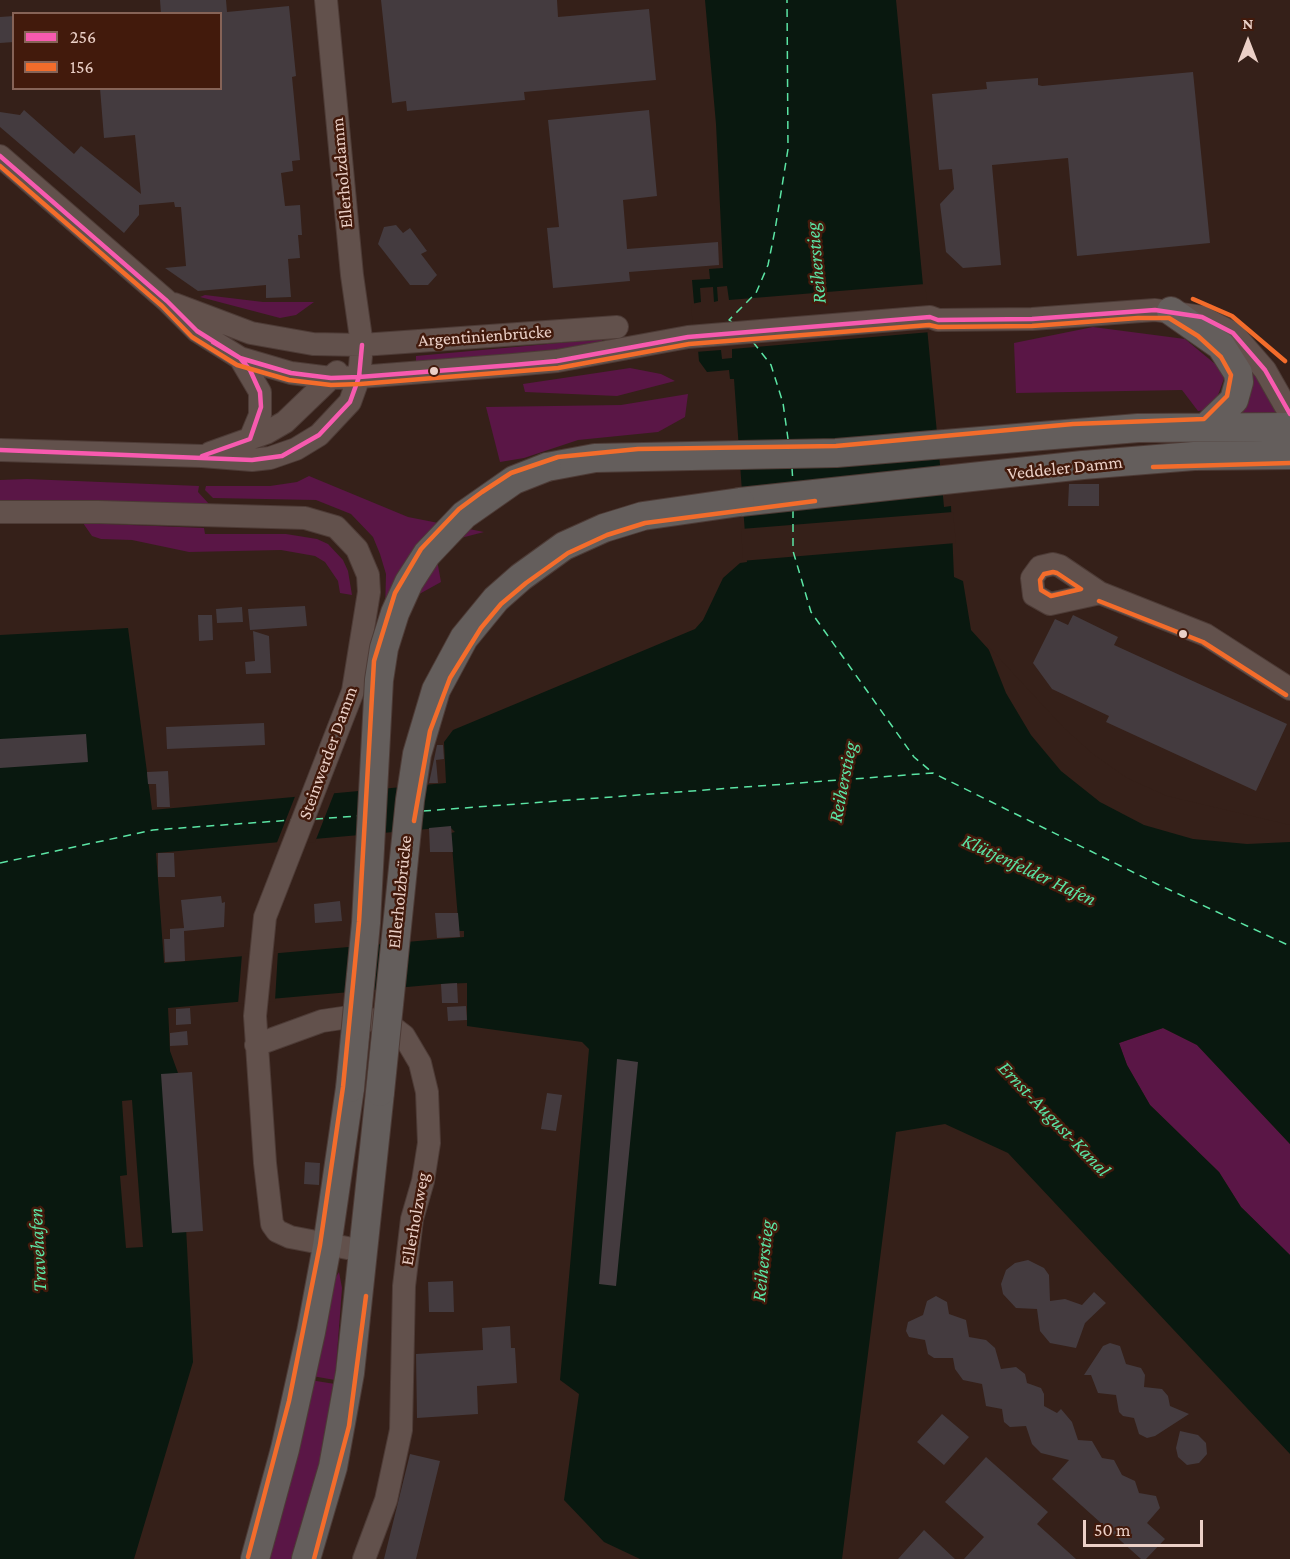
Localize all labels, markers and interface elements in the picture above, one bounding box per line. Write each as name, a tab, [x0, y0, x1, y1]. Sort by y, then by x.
legend	[12, 12, 222, 90]
north arrow	[1218, 12, 1278, 72]
text: N	[1243, 15, 1253, 32]
text: 256	[70, 27, 96, 47]
text: 156	[70, 57, 94, 77]
street label: Ellerholzdamm	[326, 117, 358, 229]
water label: Reiherstieg	[800, 221, 832, 305]
street label: Argentinienbrücke	[417, 321, 553, 351]
unlabelled marker	[428, 365, 440, 377]
street label: Veddeler Damm	[1006, 451, 1124, 485]
unlabelled marker	[1177, 628, 1189, 640]
street label: Steinwerder Damm	[294, 684, 362, 822]
water label: Reiherstieg	[823, 740, 863, 824]
water label: Klütjenfelder Hafen	[958, 828, 1100, 912]
street label: Ellerholzbrücke	[383, 835, 417, 949]
water label: Ernst-August-Kanal	[993, 1056, 1115, 1182]
street label: Ellerholzweg	[396, 1171, 434, 1267]
water label: Travehafen	[24, 1207, 52, 1293]
water label: Reiherstieg	[747, 1219, 779, 1303]
scale bar	[1086, 1508, 1206, 1546]
text: 50 m	[1094, 1520, 1131, 1540]

